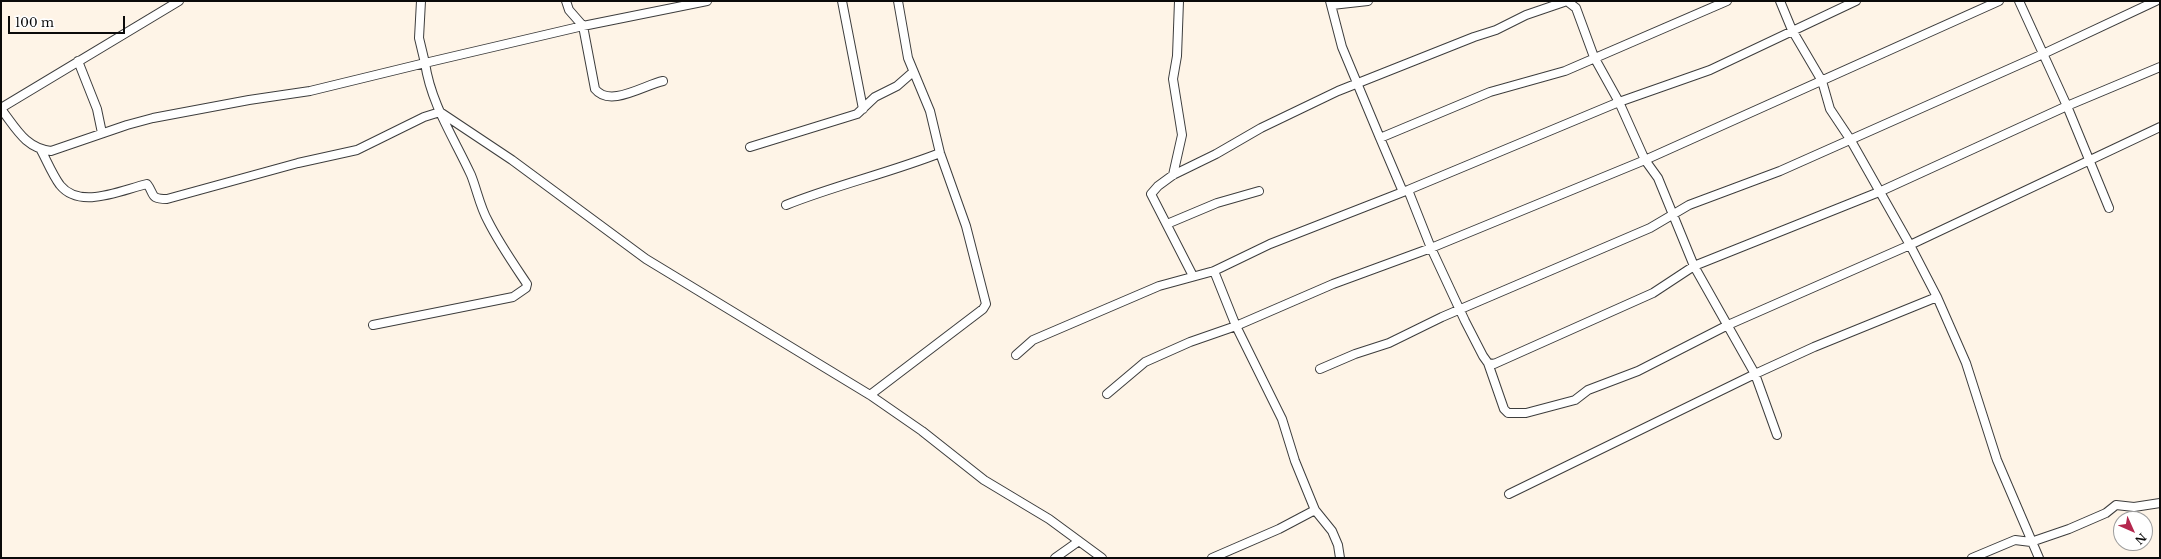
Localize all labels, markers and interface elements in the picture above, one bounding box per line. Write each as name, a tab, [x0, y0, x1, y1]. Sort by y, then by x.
scale bar	[10, 8, 127, 34]
text: 100 m	[15, 15, 54, 30]
north arrow	[2113, 511, 2153, 551]
text: N	[2132, 530, 2149, 547]

